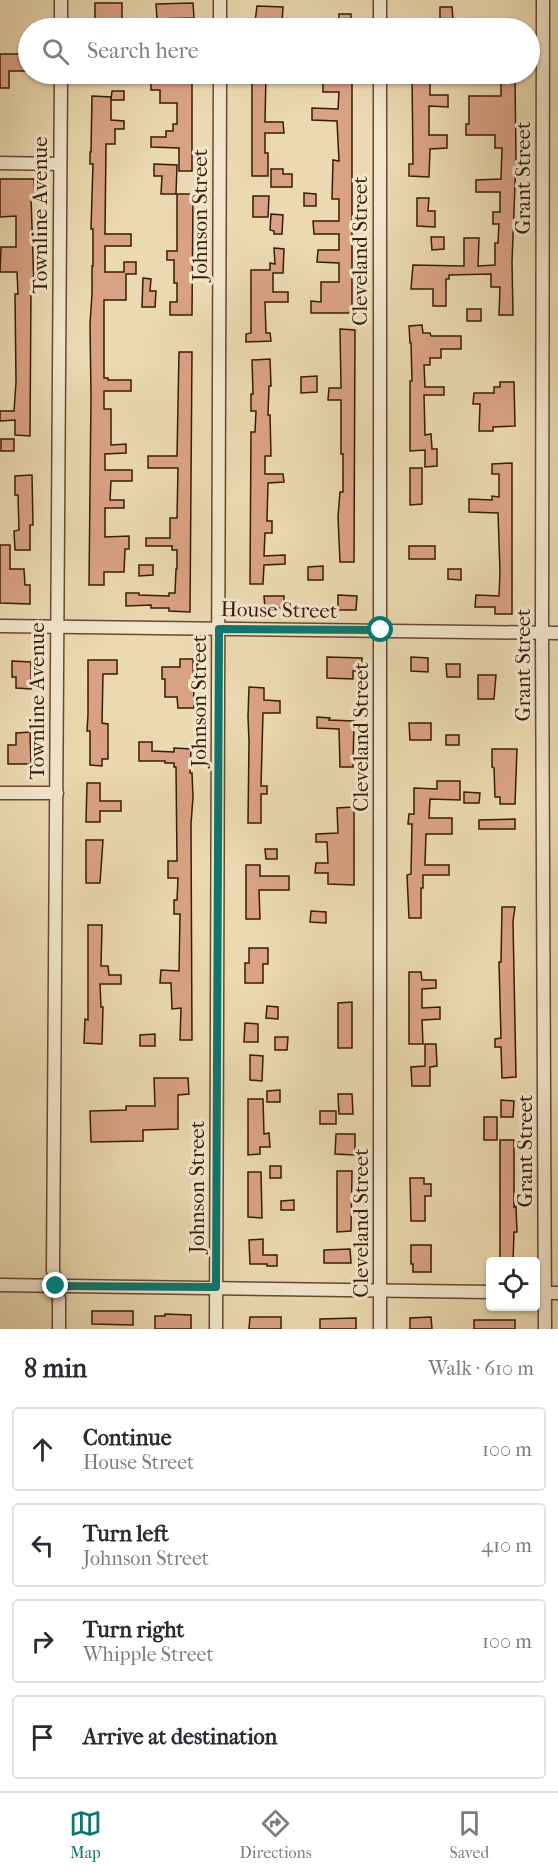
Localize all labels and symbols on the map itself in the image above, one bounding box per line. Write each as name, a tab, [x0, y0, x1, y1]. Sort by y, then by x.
street label: Grant Street	[511, 121, 535, 234]
street label: Townline Avenue	[28, 136, 52, 294]
street label: Johnson Street	[188, 148, 212, 283]
street label: Cleveland Street	[348, 176, 372, 326]
street label: House Street	[220, 597, 338, 623]
street label: Grant Street	[511, 608, 535, 721]
route start	[367, 616, 393, 642]
street label: Townline Avenue	[25, 622, 49, 780]
street label: Johnson Street	[187, 634, 211, 769]
street label: Cleveland Street	[349, 662, 373, 812]
street label: Grant Street	[513, 1094, 537, 1207]
street label: Johnson Street	[185, 1120, 209, 1255]
street label: Cleveland Street	[349, 1148, 373, 1298]
route end	[42, 1272, 68, 1298]

